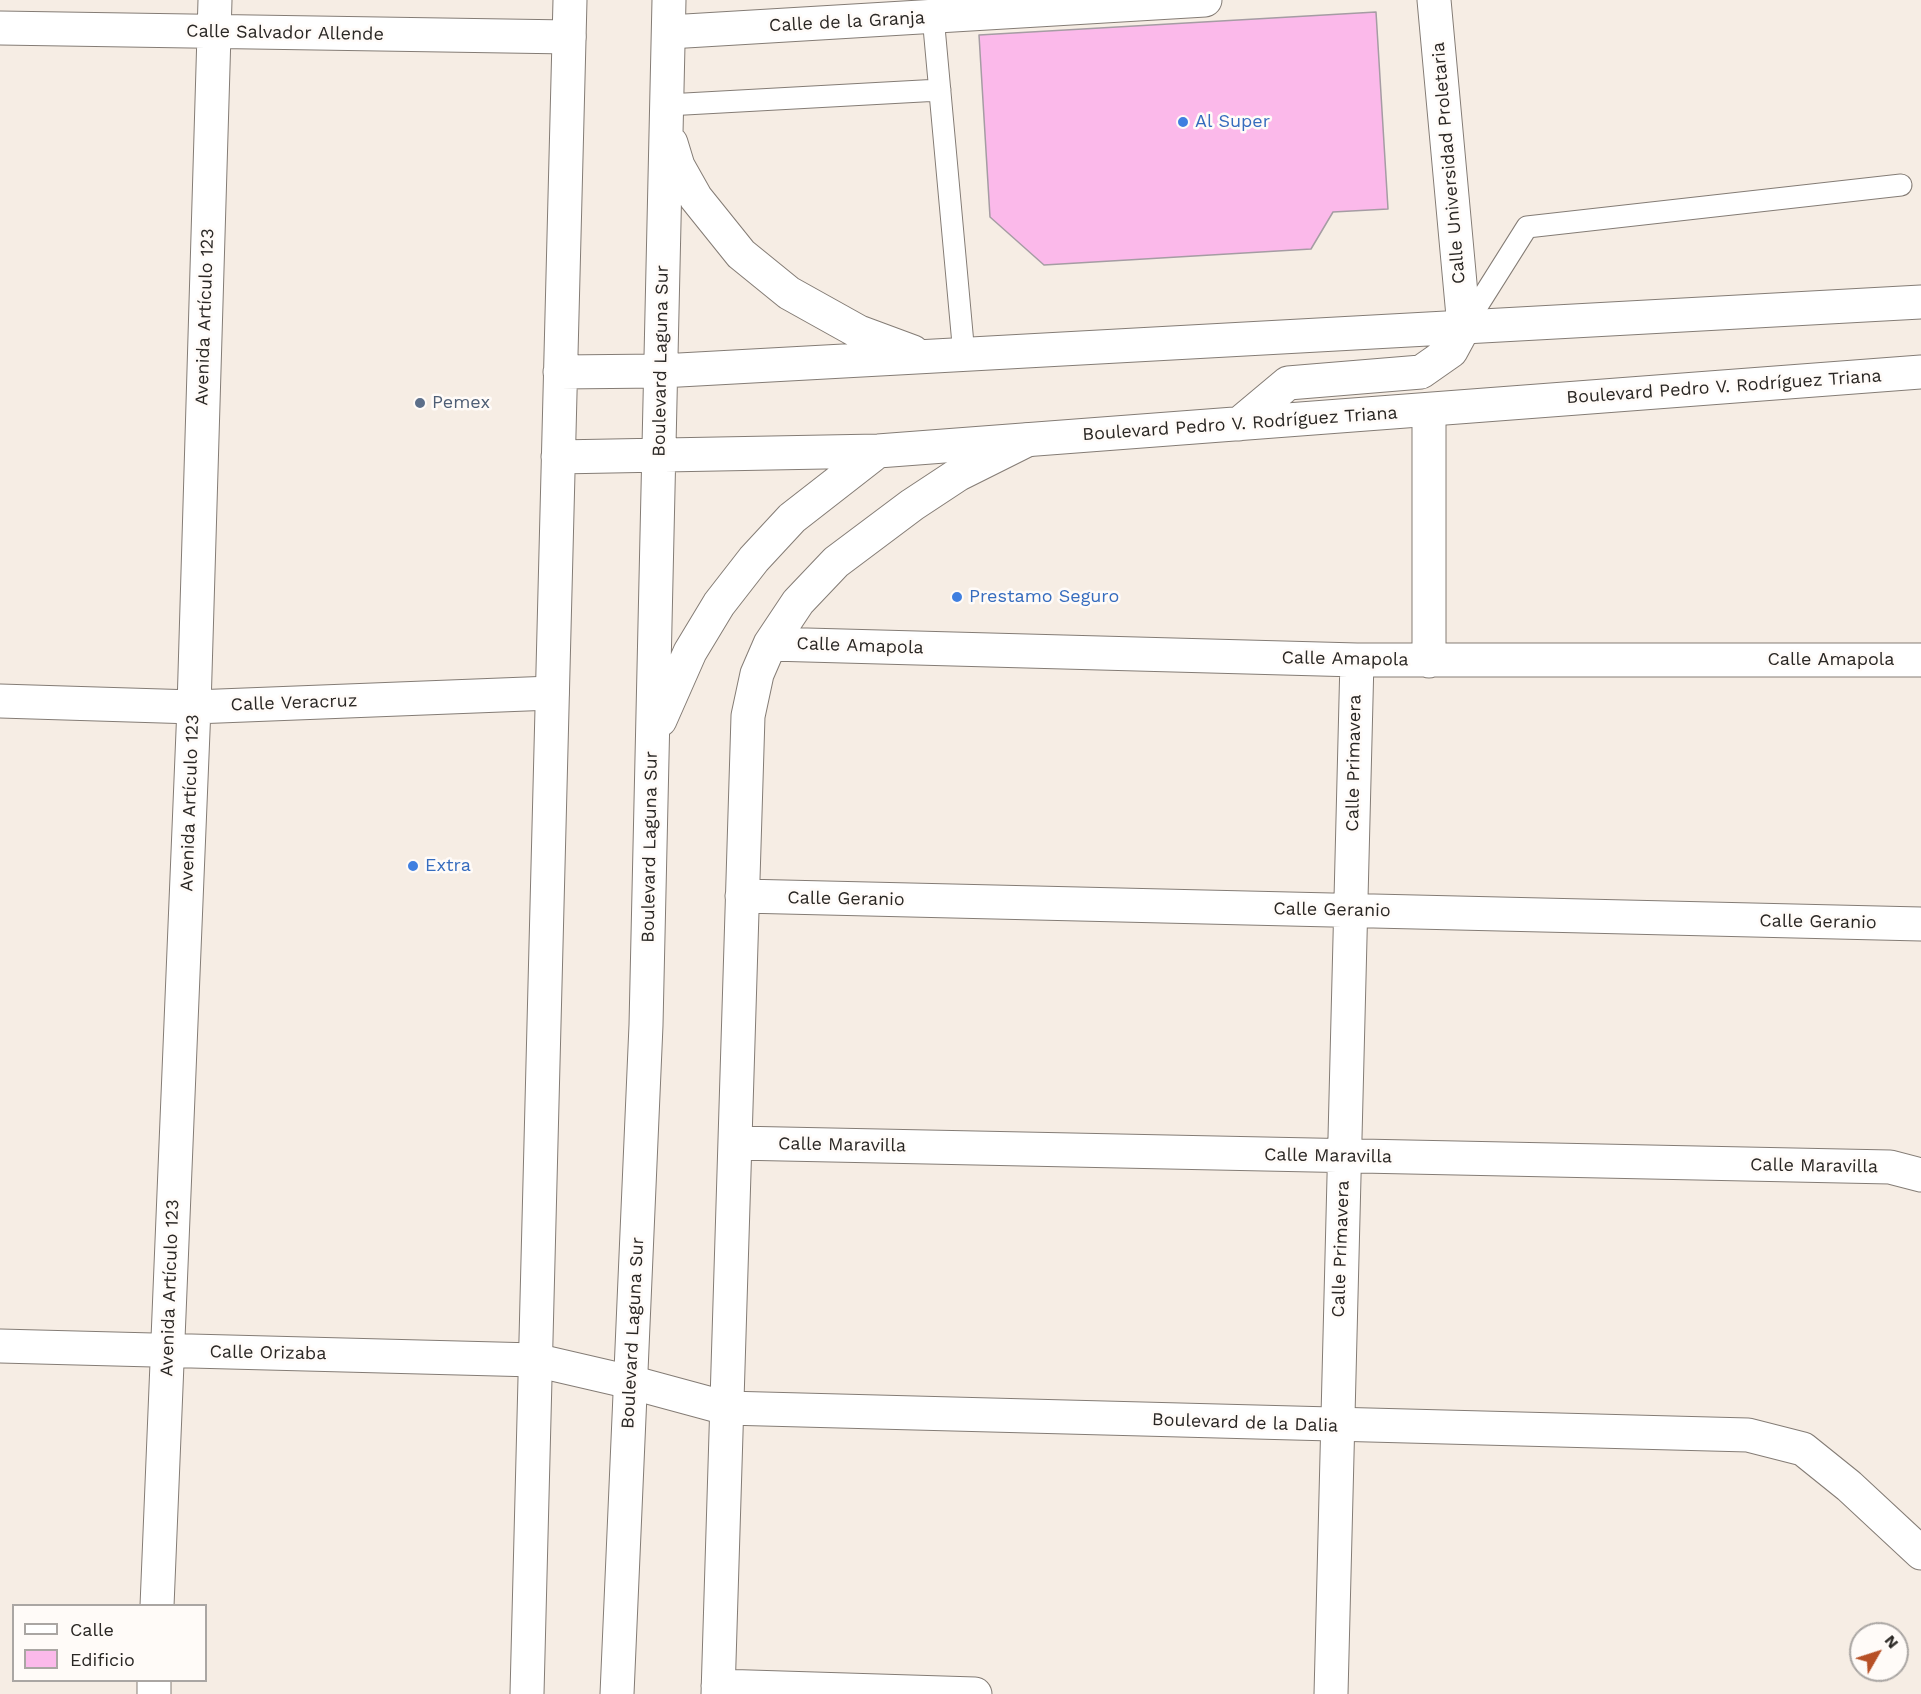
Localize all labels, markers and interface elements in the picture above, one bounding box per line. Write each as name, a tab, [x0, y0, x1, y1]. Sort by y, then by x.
street label: Calle de la Granja	[768, 7, 926, 37]
street label: Calle Salvador Allende	[186, 20, 384, 46]
street label: Calle Universidad Proletaria	[1428, 41, 1470, 285]
place label: Al Super	[1195, 111, 1270, 133]
marker: Al Super	[1176, 115, 1190, 129]
street label: Avenida Artículo 123	[191, 228, 219, 406]
street label: Boulevard Laguna Sur	[649, 265, 673, 457]
street label: Boulevard Pedro V. Rodríguez Triana	[1566, 365, 1882, 409]
place label: Pemex	[432, 392, 490, 414]
marker: Pemex	[413, 396, 427, 410]
street label: Boulevard Pedro V. Rodríguez Triana	[1082, 402, 1398, 446]
place label: Prestamo Seguro	[969, 586, 1119, 608]
marker: Prestamo Seguro	[950, 590, 964, 604]
street label: Calle Amapola	[796, 633, 924, 659]
street label: Calle Amapola	[1281, 647, 1409, 671]
street label: Calle Amapola	[1767, 649, 1895, 671]
street label: Calle Veracruz	[230, 690, 358, 716]
street label: Calle Primavera	[1342, 694, 1366, 832]
street label: Avenida Artículo 123	[176, 714, 204, 892]
street label: Boulevard Laguna Sur	[638, 751, 662, 943]
place label: Extra	[425, 855, 471, 877]
marker: Extra	[406, 859, 420, 873]
street label: Calle Geranio	[787, 887, 905, 911]
street label: Calle Geranio	[1273, 898, 1391, 922]
street label: Calle Geranio	[1759, 910, 1877, 934]
street label: Calle Maravilla	[778, 1133, 906, 1157]
street label: Calle Maravilla	[1264, 1144, 1392, 1168]
street label: Calle Maravilla	[1750, 1154, 1878, 1178]
street label: Calle Primavera	[1328, 1180, 1354, 1318]
street label: Avenida Artículo 123	[156, 1199, 184, 1377]
street label: Boulevard Laguna Sur	[617, 1237, 649, 1429]
street label: Calle Orizaba	[209, 1341, 327, 1365]
street label: Boulevard de la Dalia	[1151, 1409, 1339, 1437]
legend	[12, 1604, 207, 1682]
text: Calle	[70, 1619, 114, 1640]
north arrow	[1849, 1622, 1909, 1682]
text: N	[1881, 1631, 1903, 1652]
text: Edificio	[70, 1649, 135, 1670]

